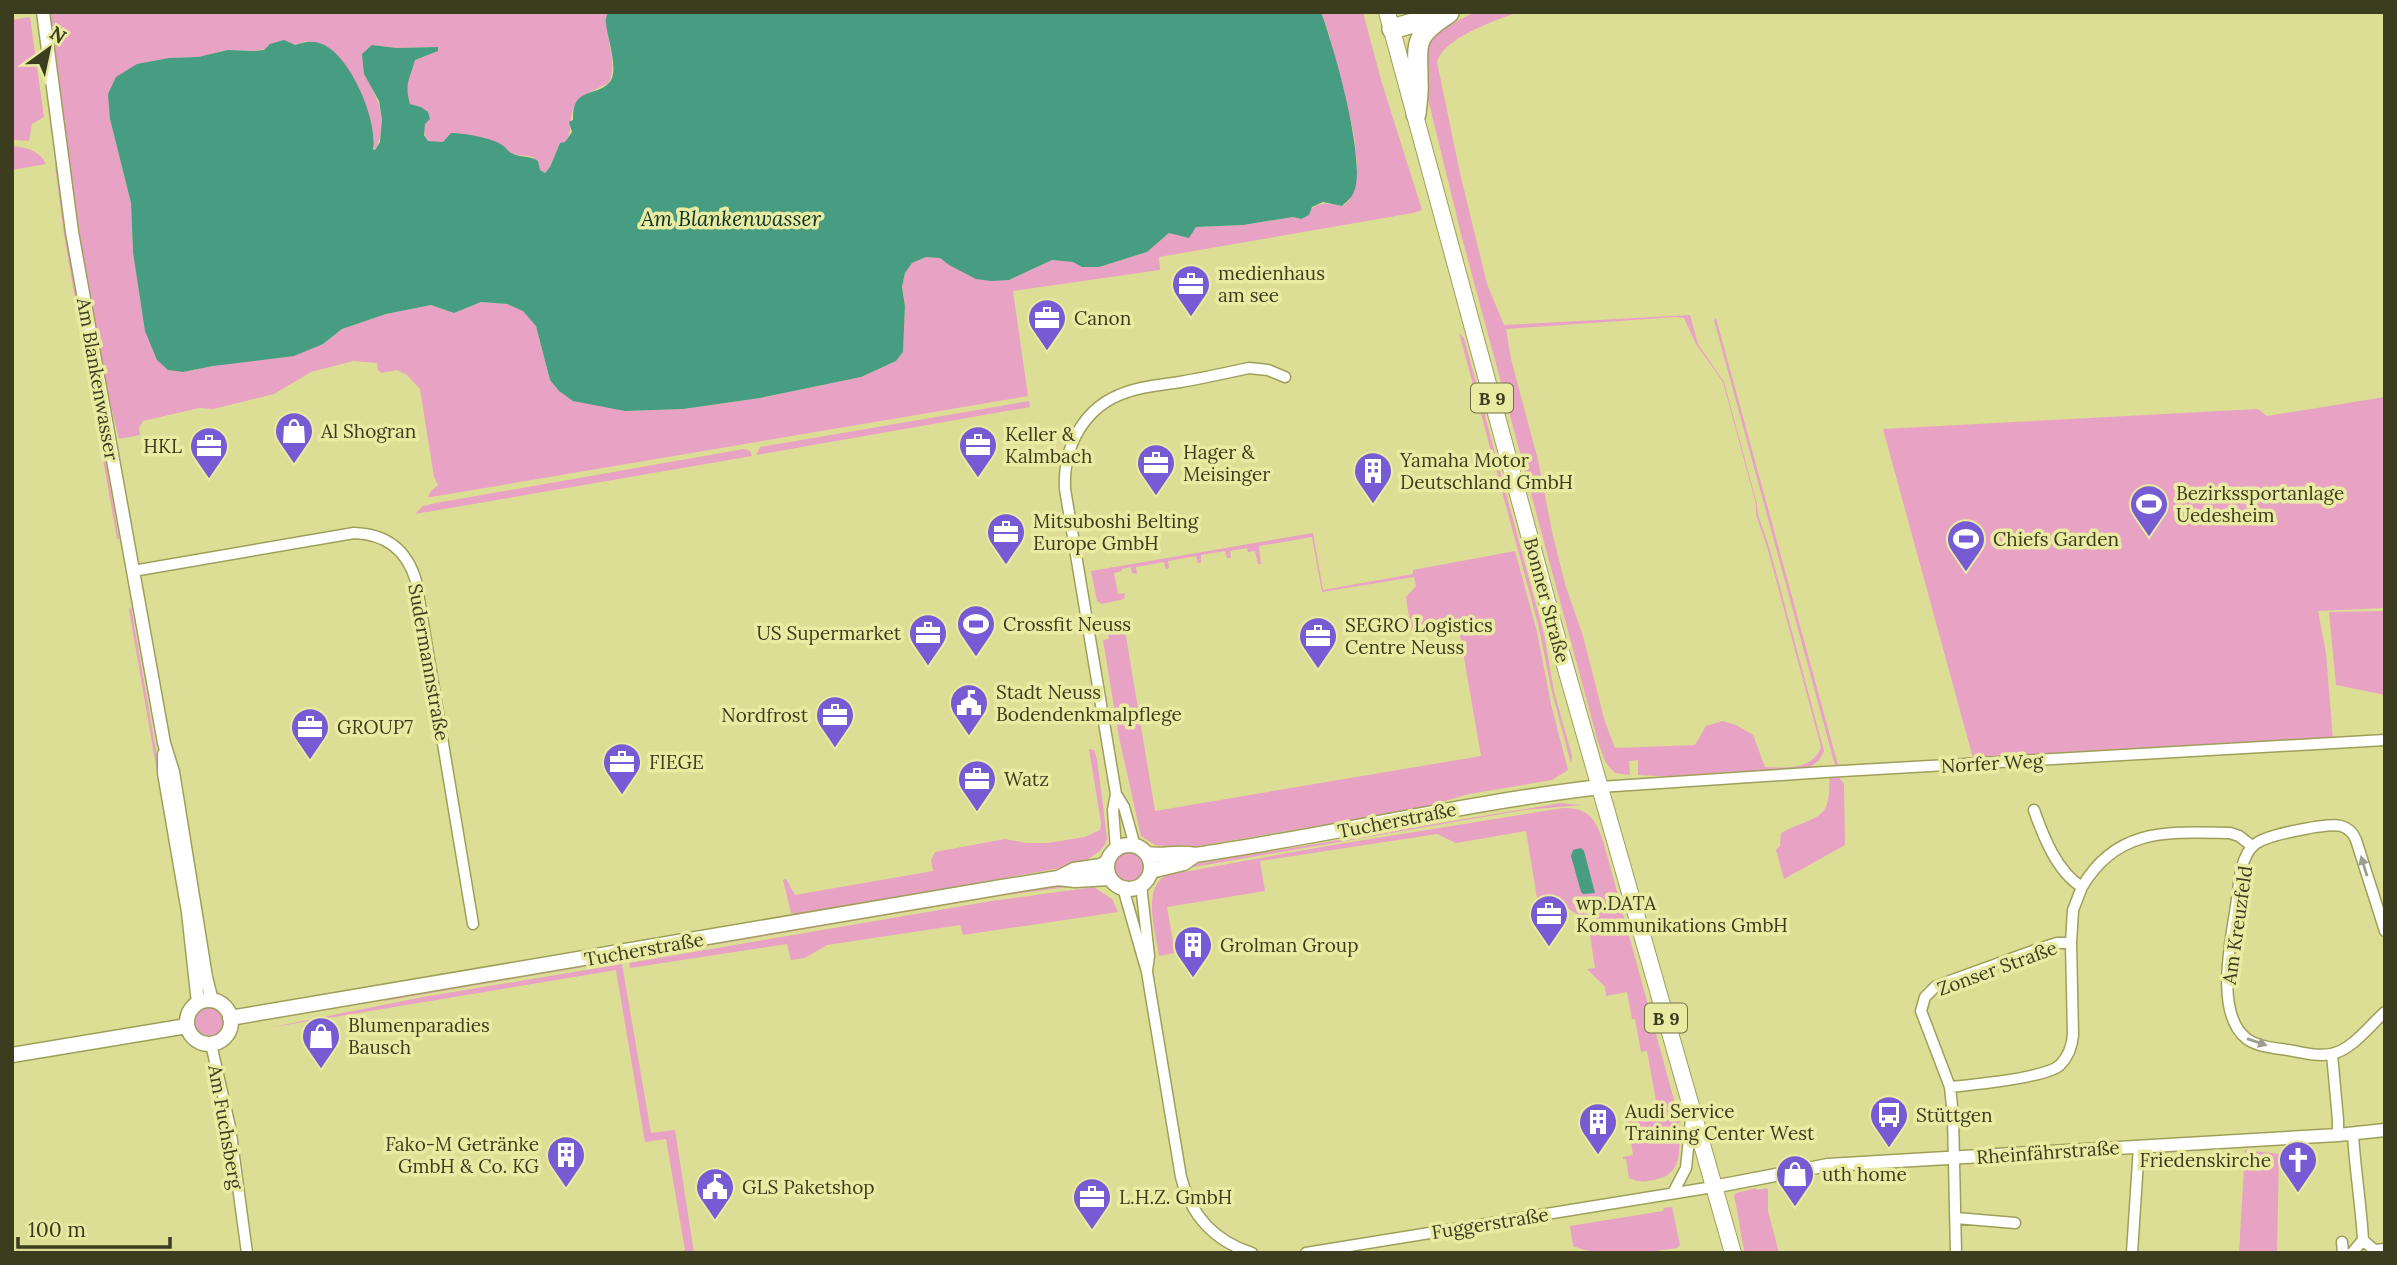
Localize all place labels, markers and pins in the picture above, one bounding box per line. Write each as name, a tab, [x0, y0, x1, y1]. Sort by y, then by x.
place label: medienhaus am see	[1218, 261, 1325, 307]
office icon: medienhaus am see	[1170, 263, 1212, 318]
office icon: Canon	[1026, 297, 1068, 352]
place label: Canon	[1074, 306, 1131, 330]
shop icon: Al Shogran	[273, 410, 315, 465]
place label: Al Shogran	[320, 419, 416, 443]
place label: Keller & Kalmbach	[1005, 422, 1092, 468]
office icon: Keller & Kalmbach	[957, 424, 999, 479]
office icon: HKL	[188, 425, 230, 480]
place label: HKL	[143, 434, 182, 458]
place label: Hager & Meisinger	[1183, 440, 1271, 486]
office icon: Hager & Meisinger	[1135, 442, 1177, 497]
place label: Yamaha Motor Deutschland GmbH	[1399, 448, 1573, 494]
building icon: Yamaha Motor Deutschland GmbH	[1352, 450, 1394, 505]
place label: Bezirkssportanlage Uedesheim	[2176, 481, 2344, 527]
sports icon: Bezirkssportanlage Uedesheim	[2128, 483, 2170, 538]
place label: Mitsuboshi Belting Europe GmbH	[1033, 509, 1199, 555]
office icon: Mitsuboshi Belting Europe GmbH	[985, 511, 1027, 566]
sports icon: Chiefs Garden	[1945, 518, 1987, 573]
place label: Chiefs Garden	[1993, 527, 2119, 551]
sports icon: Crossfit Neuss	[955, 603, 997, 658]
office icon: US Supermarket	[907, 612, 949, 667]
place label: Crossfit Neuss	[1003, 612, 1131, 636]
place label: SEGRO Logistics Centre Neuss	[1345, 613, 1493, 659]
office icon: SEGRO Logistics Centre Neuss	[1297, 615, 1339, 670]
place label: US Supermarket	[757, 621, 902, 645]
place label: Stadt Neuss Bodendenkmalpflege	[996, 680, 1182, 726]
public building icon: Stadt Neuss Bodendenkmalpflege	[948, 682, 990, 737]
office icon: Nordfrost	[814, 694, 856, 749]
place label: Nordfrost	[721, 703, 809, 727]
office icon: GROUP7	[289, 706, 331, 761]
place label: GROUP7	[337, 715, 413, 739]
office icon: FIEGE	[601, 741, 643, 796]
place label: FIEGE	[649, 750, 704, 774]
office icon: Watz	[956, 758, 998, 813]
place label: Watz	[1004, 767, 1049, 791]
place label: wp.DATA Kommunikations GmbH	[1576, 891, 1788, 937]
office icon: wp.DATA Kommunikations GmbH	[1528, 893, 1570, 948]
building icon: Grolman Group	[1172, 924, 1214, 979]
place label: Grolman Group	[1220, 933, 1359, 957]
place label: Blumenparadies Bausch	[348, 1013, 490, 1059]
shop icon: Blumenparadies Bausch	[300, 1015, 342, 1070]
bus stop icon: Stüttgen	[1868, 1094, 1910, 1149]
place label: Audi Service Training Center West	[1624, 1099, 1815, 1145]
building icon: Audi Service Training Center West	[1577, 1101, 1619, 1156]
place label: Stüttgen	[1916, 1103, 1993, 1127]
place label: Fako-M Getränke GmbH & Co. KG	[385, 1132, 540, 1178]
building icon: Fako-M Getränke GmbH & Co. KG	[545, 1134, 587, 1189]
church icon: Friedenskirche	[2277, 1139, 2319, 1194]
place label: Friedenskirche	[2140, 1148, 2271, 1172]
shop icon: uth home	[1774, 1153, 1816, 1208]
place label: uth home	[1822, 1162, 1907, 1186]
public building icon: GLS Paketshop	[694, 1166, 736, 1221]
place label: GLS Paketshop	[742, 1175, 875, 1199]
office icon: L.H.Z. GmbH	[1071, 1176, 1113, 1231]
place label: L.H.Z. GmbH	[1119, 1185, 1232, 1209]

